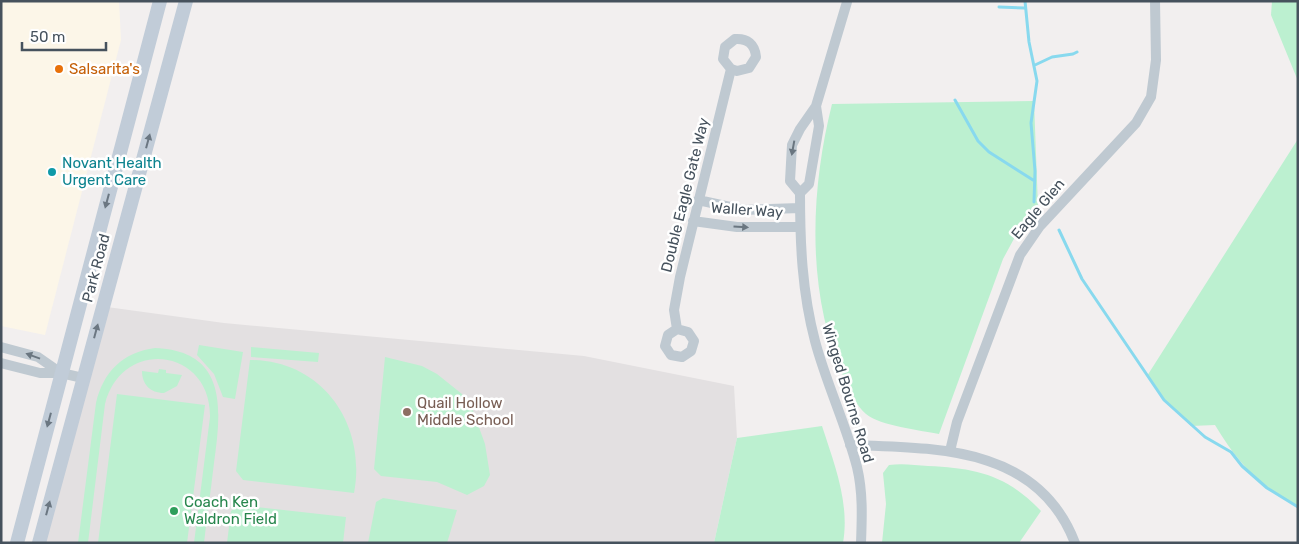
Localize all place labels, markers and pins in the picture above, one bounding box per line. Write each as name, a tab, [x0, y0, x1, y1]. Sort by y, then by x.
place label: Salsarita's	[69, 60, 140, 78]
marker: Salsarita's	[53, 63, 65, 75]
place label: Novant Health Urgent Care	[62, 154, 162, 189]
marker: Novant Health Urgent Care	[46, 166, 58, 178]
place label: Quail Hollow Middle School	[417, 394, 514, 429]
marker: Quail Hollow Middle School	[401, 406, 413, 418]
place label: Coach Ken Waldron Field	[184, 493, 277, 528]
marker: Coach Ken Waldron Field	[168, 505, 180, 517]

